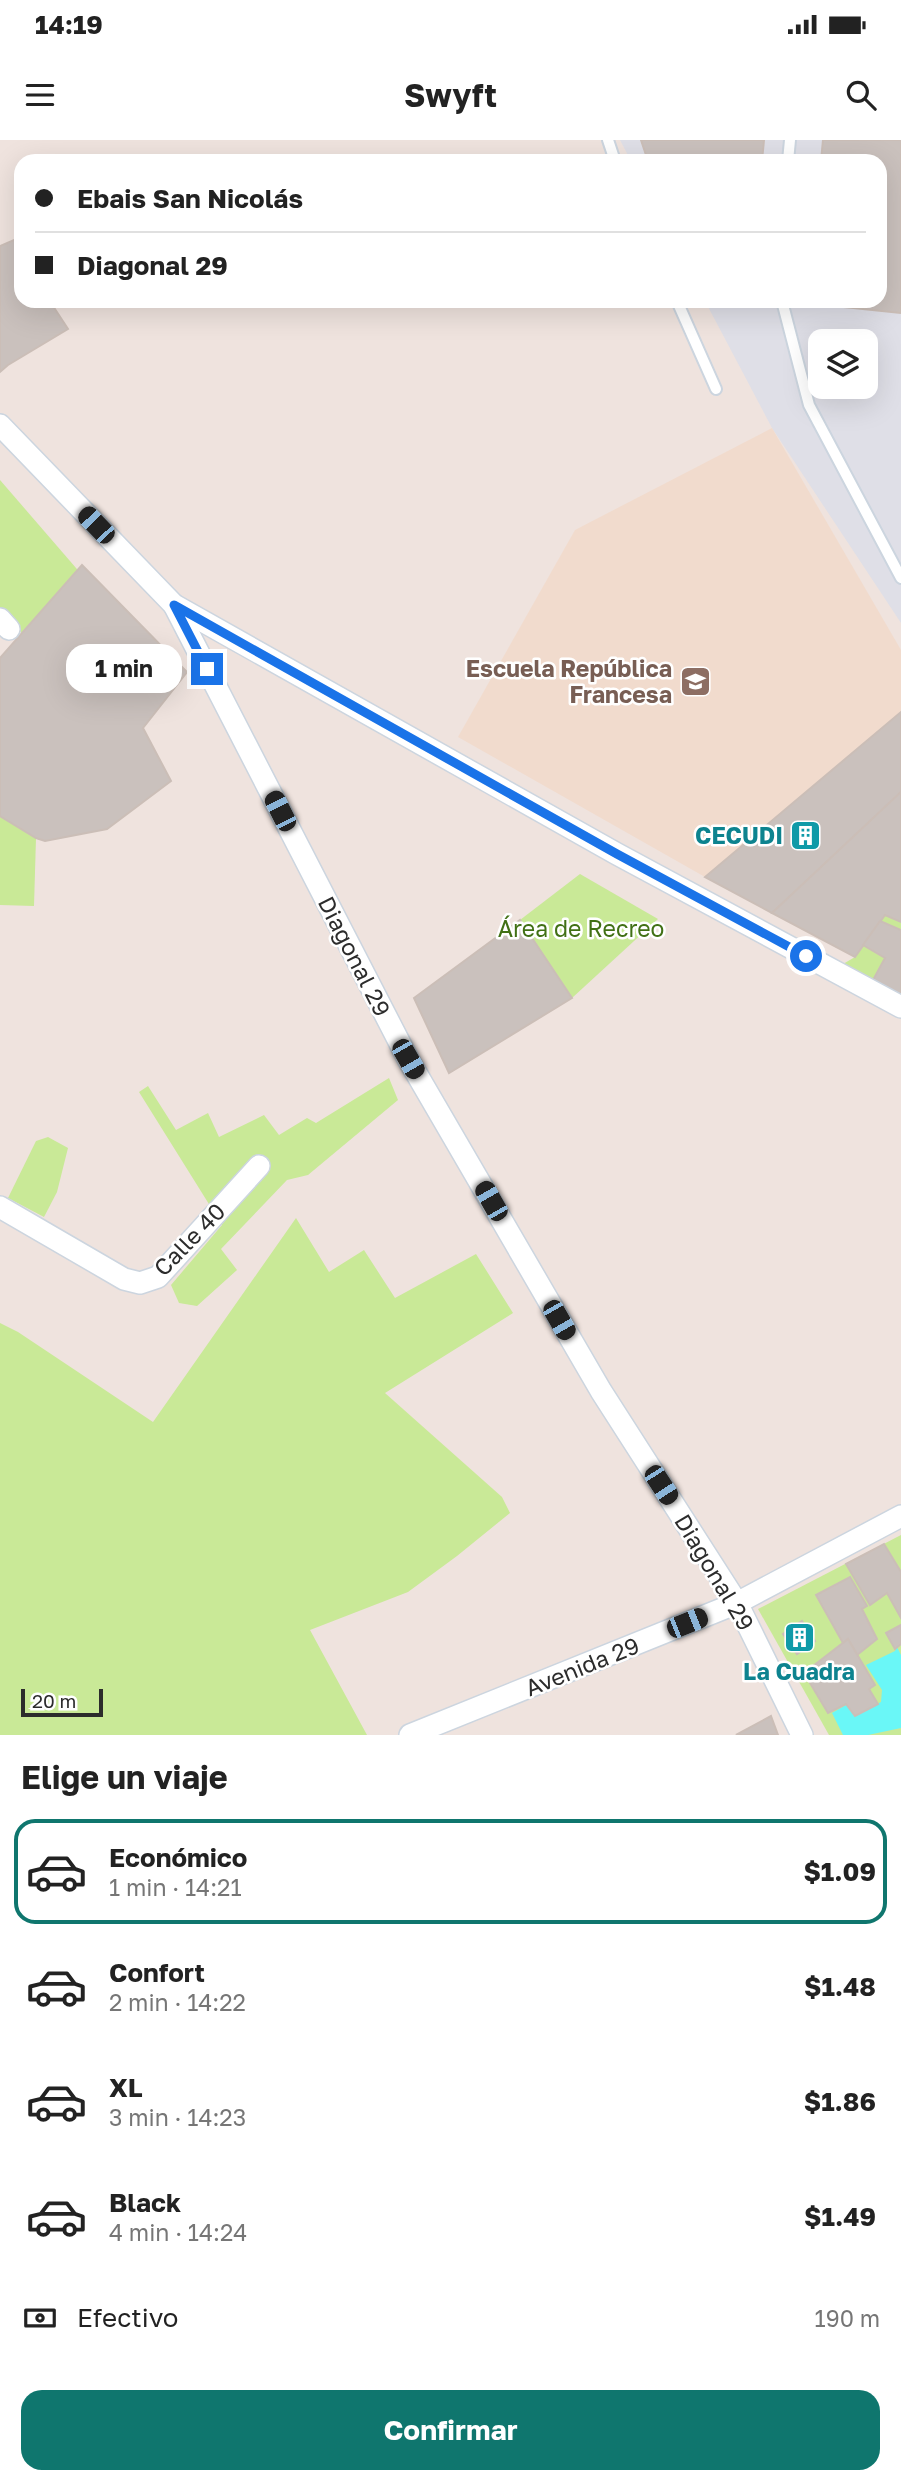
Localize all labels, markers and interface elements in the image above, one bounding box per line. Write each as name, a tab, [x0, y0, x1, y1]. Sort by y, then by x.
text: 14:19	[35, 9, 103, 40]
icon: menu	[21, 76, 59, 114]
text: Swyft	[404, 76, 497, 114]
icon: search	[842, 76, 880, 114]
text: Ebais San Nicolás	[77, 183, 303, 214]
text: Diagonal 29	[77, 250, 228, 281]
map controls	[808, 329, 878, 399]
button: layers	[808, 329, 878, 399]
car	[74, 503, 119, 547]
callout: 1 min	[67, 644, 182, 694]
route end	[191, 653, 223, 685]
text: 1 min	[95, 654, 153, 682]
place label: Escuela República Francesa	[466, 654, 672, 708]
school or university icon: Escuela República Francesa	[678, 664, 712, 698]
car	[262, 788, 299, 834]
building icon: CECUDI	[789, 818, 823, 852]
place label: CECUDI	[695, 821, 783, 849]
street label: Diagonal 29	[313, 891, 397, 1021]
park label: Área de Recreo	[498, 914, 664, 942]
route start	[790, 940, 822, 972]
car	[389, 1036, 428, 1082]
car	[472, 1178, 511, 1224]
street label: Calle 40	[147, 1197, 231, 1281]
car	[540, 1297, 579, 1343]
car	[641, 1462, 682, 1508]
street label: Diagonal 29	[669, 1509, 761, 1635]
car	[664, 1605, 711, 1641]
building icon: La Cuadra	[782, 1620, 816, 1654]
street label: Avenida 29	[521, 1630, 643, 1702]
place label: La Cuadra	[743, 1657, 855, 1685]
scale bar	[21, 1686, 103, 1718]
text: 20 m	[32, 1689, 76, 1712]
text: Elige un viaje	[21, 1758, 228, 1796]
icon: car	[25, 1840, 88, 1903]
text: Económico	[109, 1842, 247, 1873]
text: $1.09	[803, 1856, 876, 1887]
text: 1 min · 14:21	[109, 1873, 242, 1901]
icon: car	[25, 1955, 88, 2018]
text: Confort	[109, 1957, 205, 1988]
text: $1.48	[804, 1971, 876, 2002]
text: 2 min · 14:22	[109, 1988, 246, 2016]
icon: car	[25, 2070, 88, 2133]
text: XL	[109, 2072, 143, 2103]
text: $1.86	[804, 2086, 876, 2117]
text: 3 min · 14:23	[109, 2103, 246, 2131]
icon: car	[25, 2185, 88, 2248]
text: Black	[109, 2187, 181, 2218]
text: $1.49	[804, 2201, 876, 2232]
text: 4 min · 14:24	[109, 2218, 247, 2246]
icon: cash	[21, 2299, 59, 2337]
text: Efectivo	[77, 2302, 178, 2333]
text: 190 m	[815, 2304, 880, 2332]
button: Confirmar	[21, 2390, 880, 2470]

